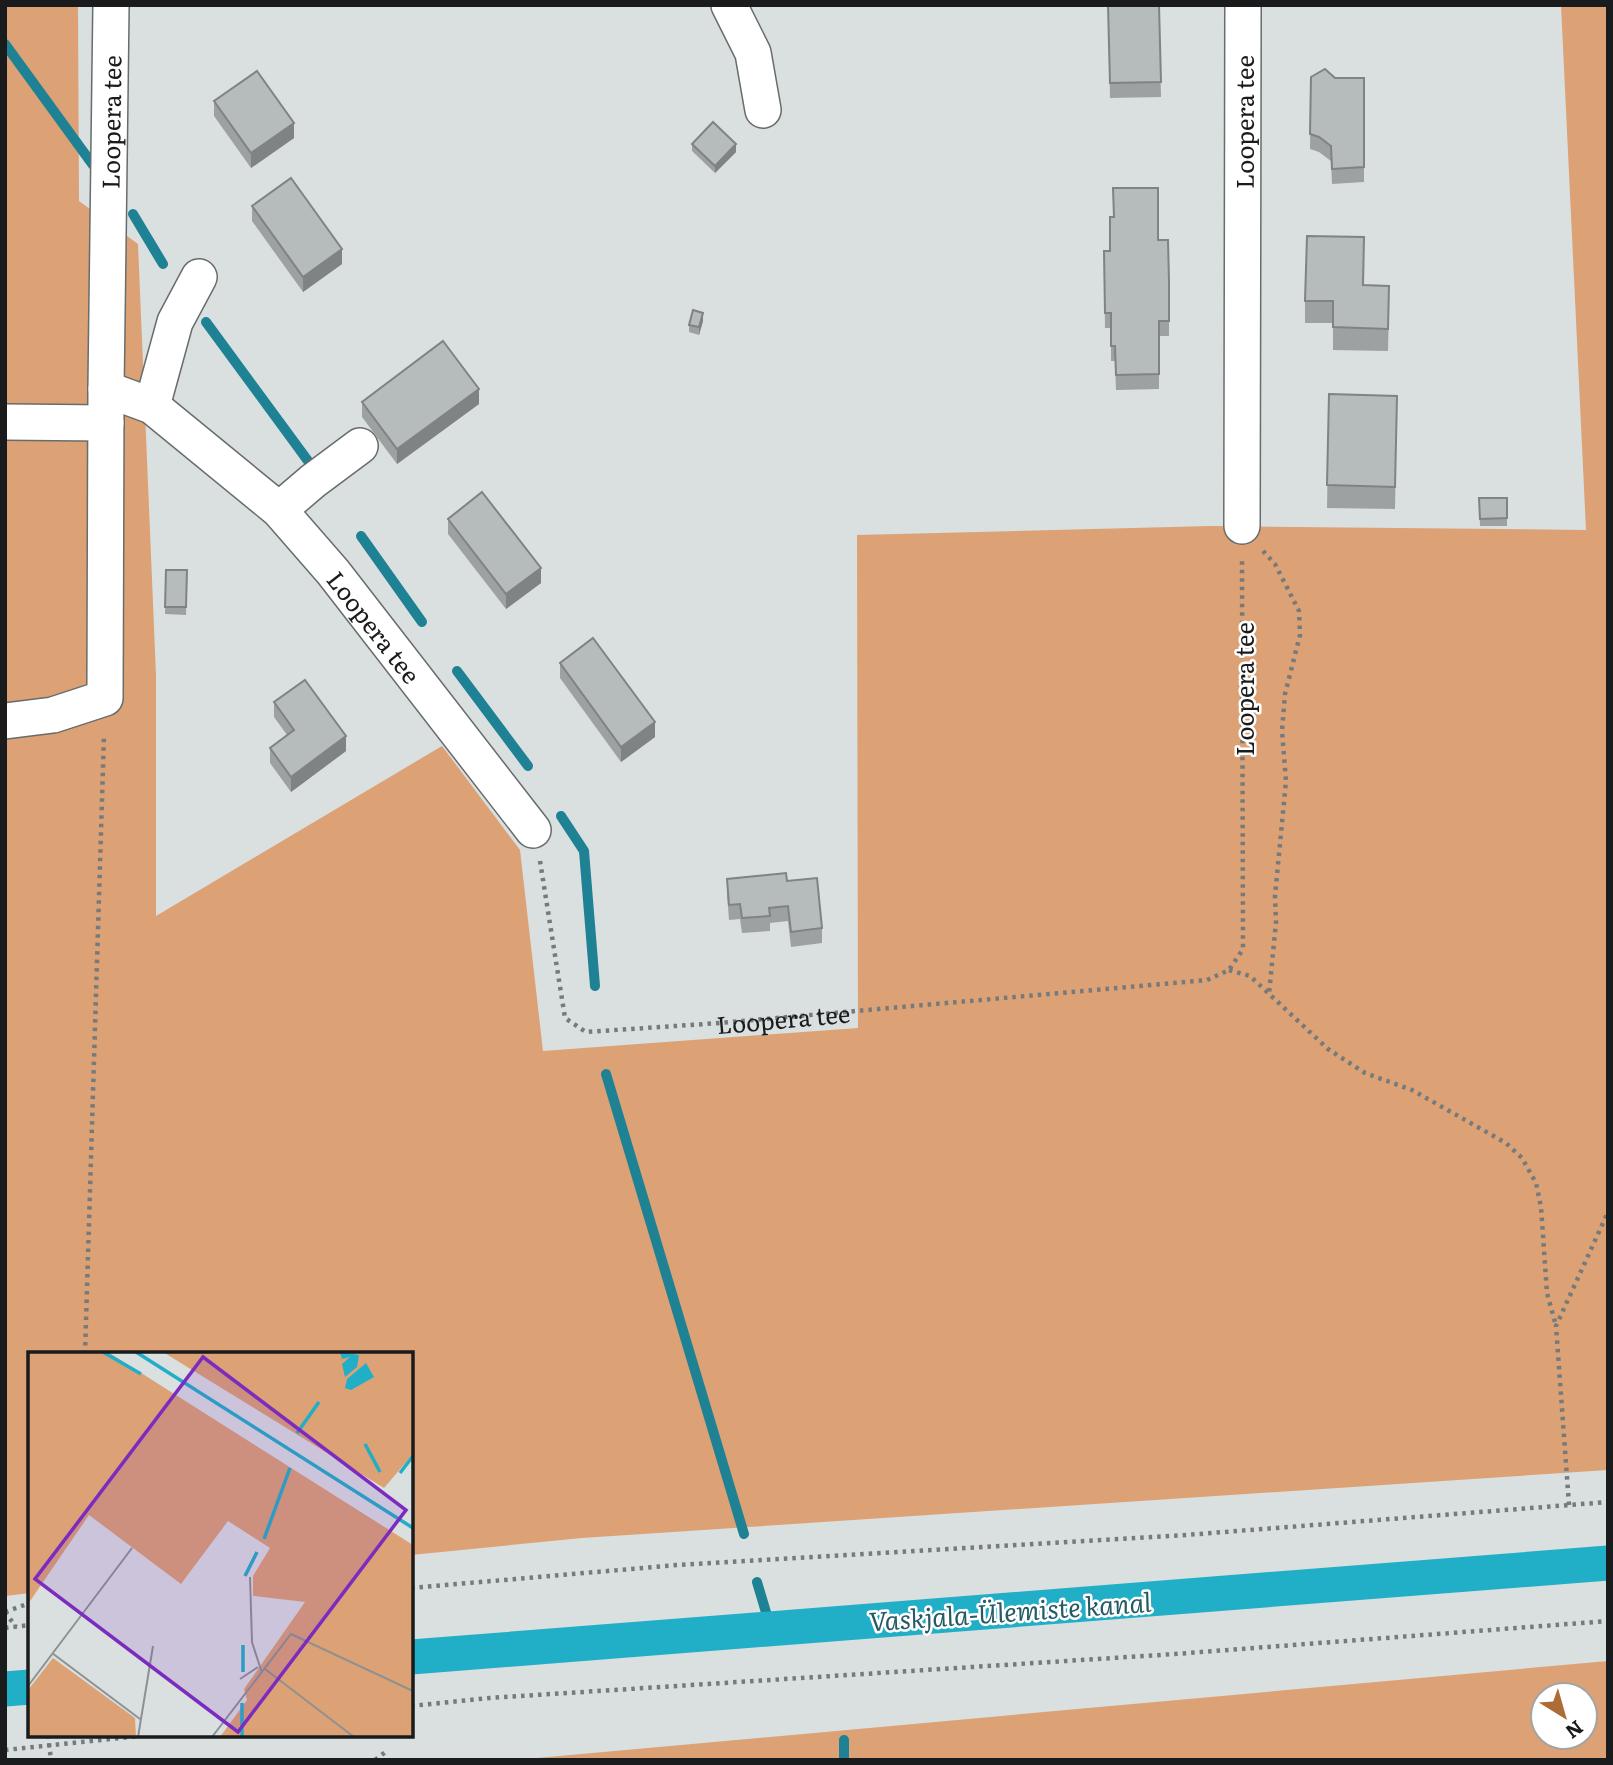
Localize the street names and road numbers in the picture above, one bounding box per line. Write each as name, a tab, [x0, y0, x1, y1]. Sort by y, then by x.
street label: Loopera tee	[91, 55, 128, 189]
street label: Loopera tee	[1225, 55, 1260, 189]
street label: Loopera tee	[320, 563, 430, 690]
street label: Loopera tee	[1226, 622, 1261, 756]
street label: Loopera tee	[715, 994, 851, 1041]

